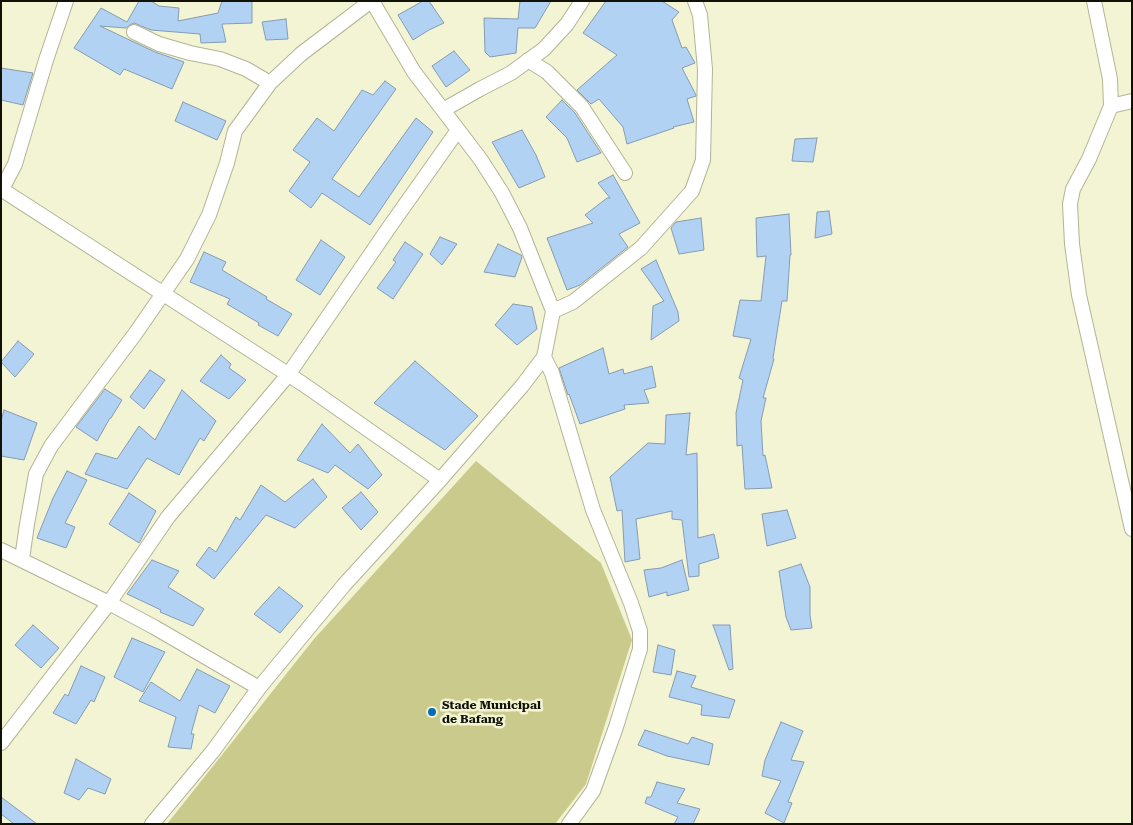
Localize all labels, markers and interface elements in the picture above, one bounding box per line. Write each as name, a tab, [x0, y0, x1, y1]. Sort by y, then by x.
place label: Stade Municipal de Bafang	[442, 698, 541, 726]
marker: Stade Municipal de Bafang	[426, 706, 438, 718]

